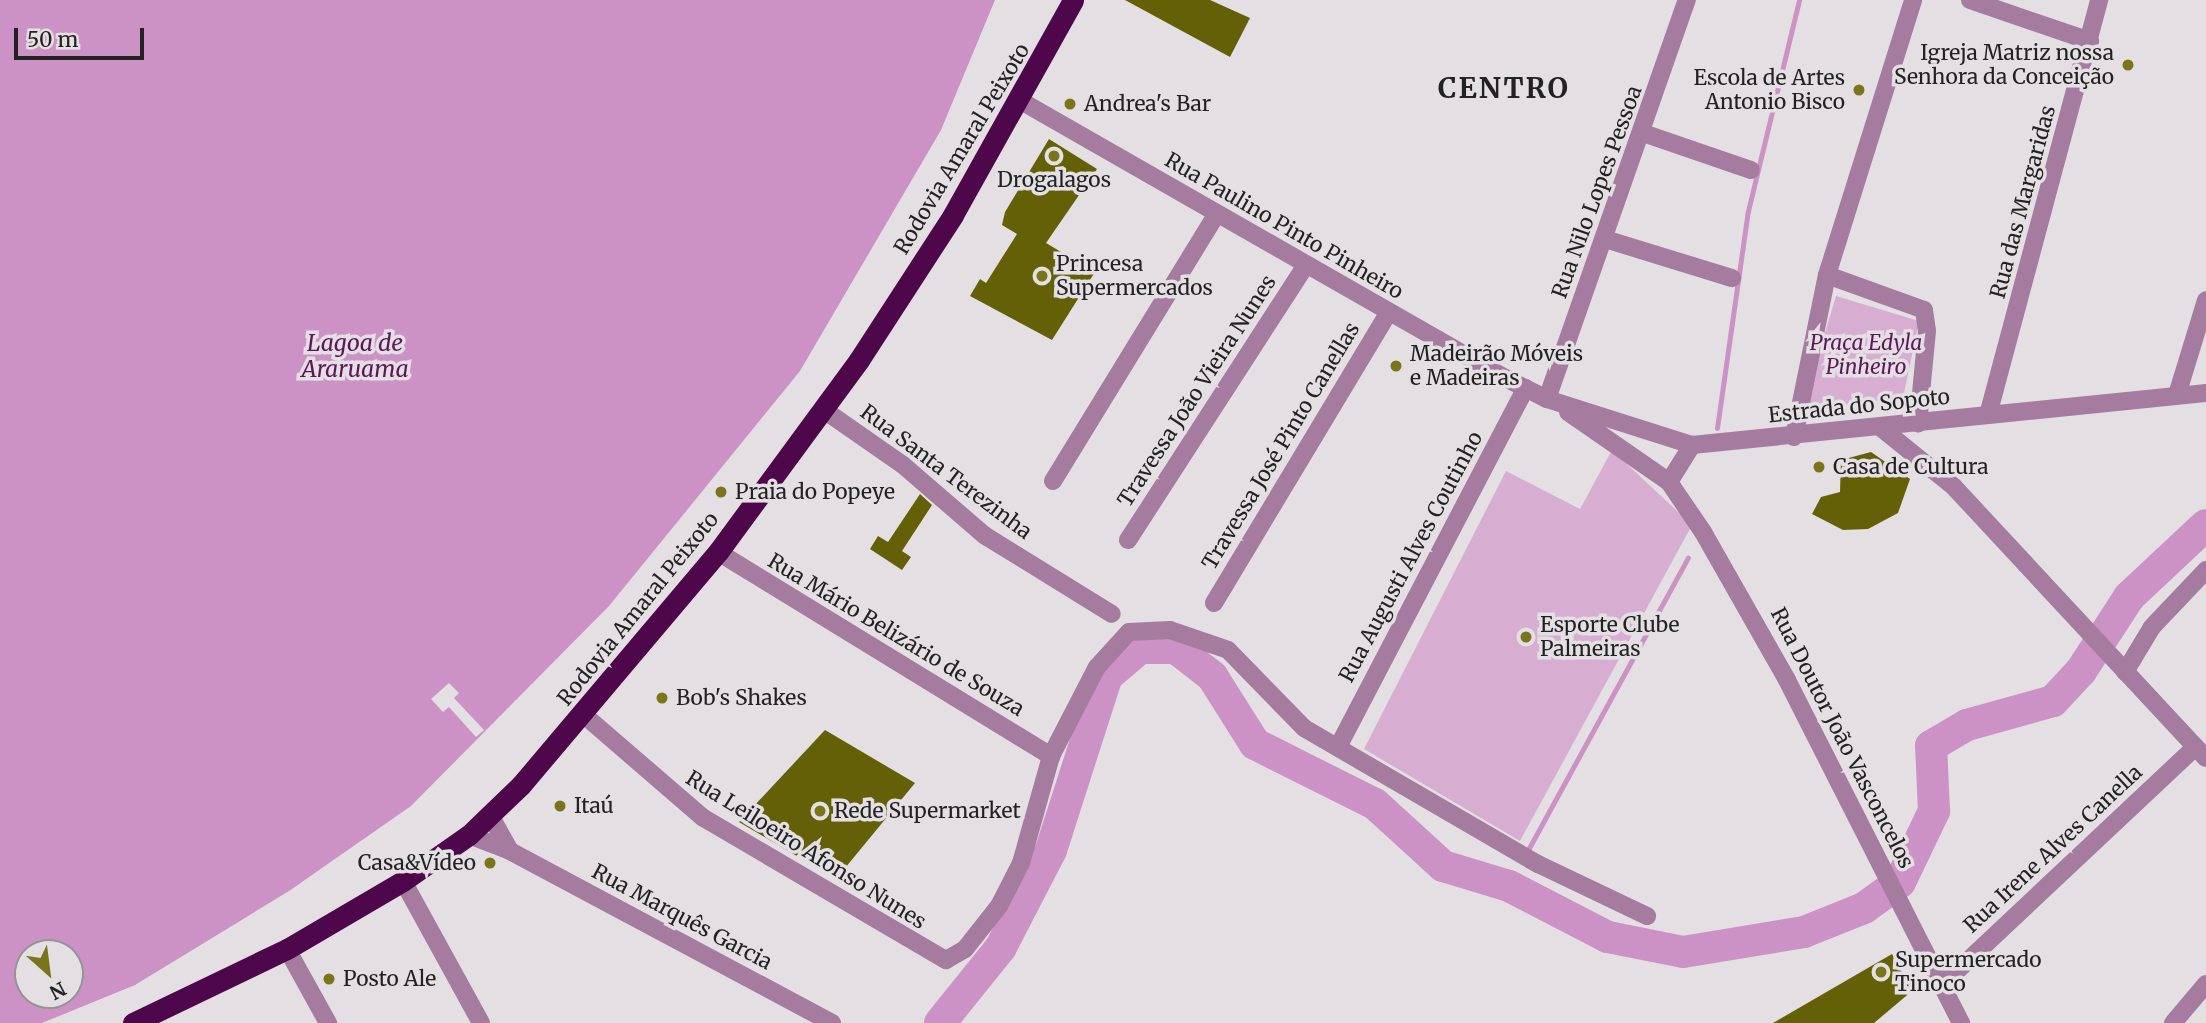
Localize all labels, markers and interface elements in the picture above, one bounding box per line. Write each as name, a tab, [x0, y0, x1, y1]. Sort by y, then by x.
scale bar	[18, 14, 147, 58]
text: 50 m	[27, 26, 78, 53]
street label: Rodovia Amaral Peixoto	[889, 39, 1035, 259]
place label: Igreja Matriz nossa Senhora da Conceição	[1894, 40, 2114, 90]
marker: Igreja Matriz nossa Senhora da Conceição	[2120, 57, 2136, 73]
place label: Escola de Artes Antonio Bisco	[1693, 65, 1845, 115]
district label: CENTRO	[1439, 71, 1569, 105]
street label: Rua Nilo Lopes Pessoa	[1547, 82, 1647, 302]
marker: Escola de Artes Antonio Bisco	[1851, 82, 1867, 98]
place label: Andrea's Bar	[1084, 91, 1211, 117]
marker: Andrea's Bar	[1062, 96, 1078, 112]
street label: Rua das Margaridas	[1985, 103, 2061, 301]
street label: Rua Paulino Pinto Pinheiro	[1160, 147, 1408, 305]
marker: Drogalagos	[1046, 148, 1062, 164]
place label: Drogalagos	[997, 167, 1111, 193]
place label: Princesa Supermercados	[1056, 251, 1213, 301]
marker: Princesa Supermercados	[1034, 268, 1050, 284]
street label: Travessa João Vieira Nunes	[1113, 270, 1281, 512]
street label: Travessa José Pinto Canellas	[1197, 318, 1365, 574]
water label: Lagoa de Araruama	[301, 329, 409, 383]
park label: Praça Edyla Pinheiro	[1810, 330, 1922, 380]
place label: Madeirão Móveis e Madeiras	[1410, 341, 1583, 391]
marker: Madeirão Móveis e Madeiras	[1388, 358, 1404, 374]
street label: Estrada do Sopoto	[1767, 384, 1951, 428]
street label: Rua Santa Terezinha	[855, 399, 1037, 545]
street label: Rua Augusti Alves Coutinho	[1334, 427, 1488, 687]
place label: Casa de Cultura	[1833, 454, 1988, 480]
marker: Casa de Cultura	[1811, 459, 1827, 475]
place label: Praia do Popeye	[735, 479, 895, 505]
marker: Praia do Popeye	[713, 484, 729, 500]
street label: Rodovia Amaral Peixoto	[552, 507, 724, 711]
street label: Rua Mário Belizário de Souza	[763, 548, 1029, 722]
street label: Rua Doutor João Vasconcelos	[1765, 603, 1919, 873]
place label: Esporte Clube Palmeiras	[1540, 612, 1680, 662]
marker: Esporte Clube Palmeiras	[1518, 629, 1534, 645]
place label: Bob's Shakes	[676, 685, 807, 711]
marker: Bob's Shakes	[654, 690, 670, 706]
street label: Rua Irene Alves Canella	[1959, 760, 2147, 938]
street label: Rua Leiloeiro Afonso Nunes	[681, 766, 931, 934]
place label: Itaú	[574, 793, 614, 819]
marker: Itaú	[552, 798, 568, 814]
place label: Rede Supermarket	[834, 798, 1021, 824]
marker: Rede Supermarket	[812, 803, 828, 819]
place label: Casa&Vídeo	[358, 850, 476, 876]
marker: Casa&Vídeo	[482, 855, 498, 871]
street label: Rua Marquês Garcia	[588, 859, 776, 975]
north arrow	[14, 939, 84, 1009]
place label: Supermercado Tinoco	[1895, 947, 2042, 997]
marker: Supermercado Tinoco	[1873, 964, 1889, 980]
place label: Posto Ale	[343, 966, 436, 992]
marker: Posto Ale	[321, 971, 337, 987]
text: N	[46, 977, 70, 1005]

